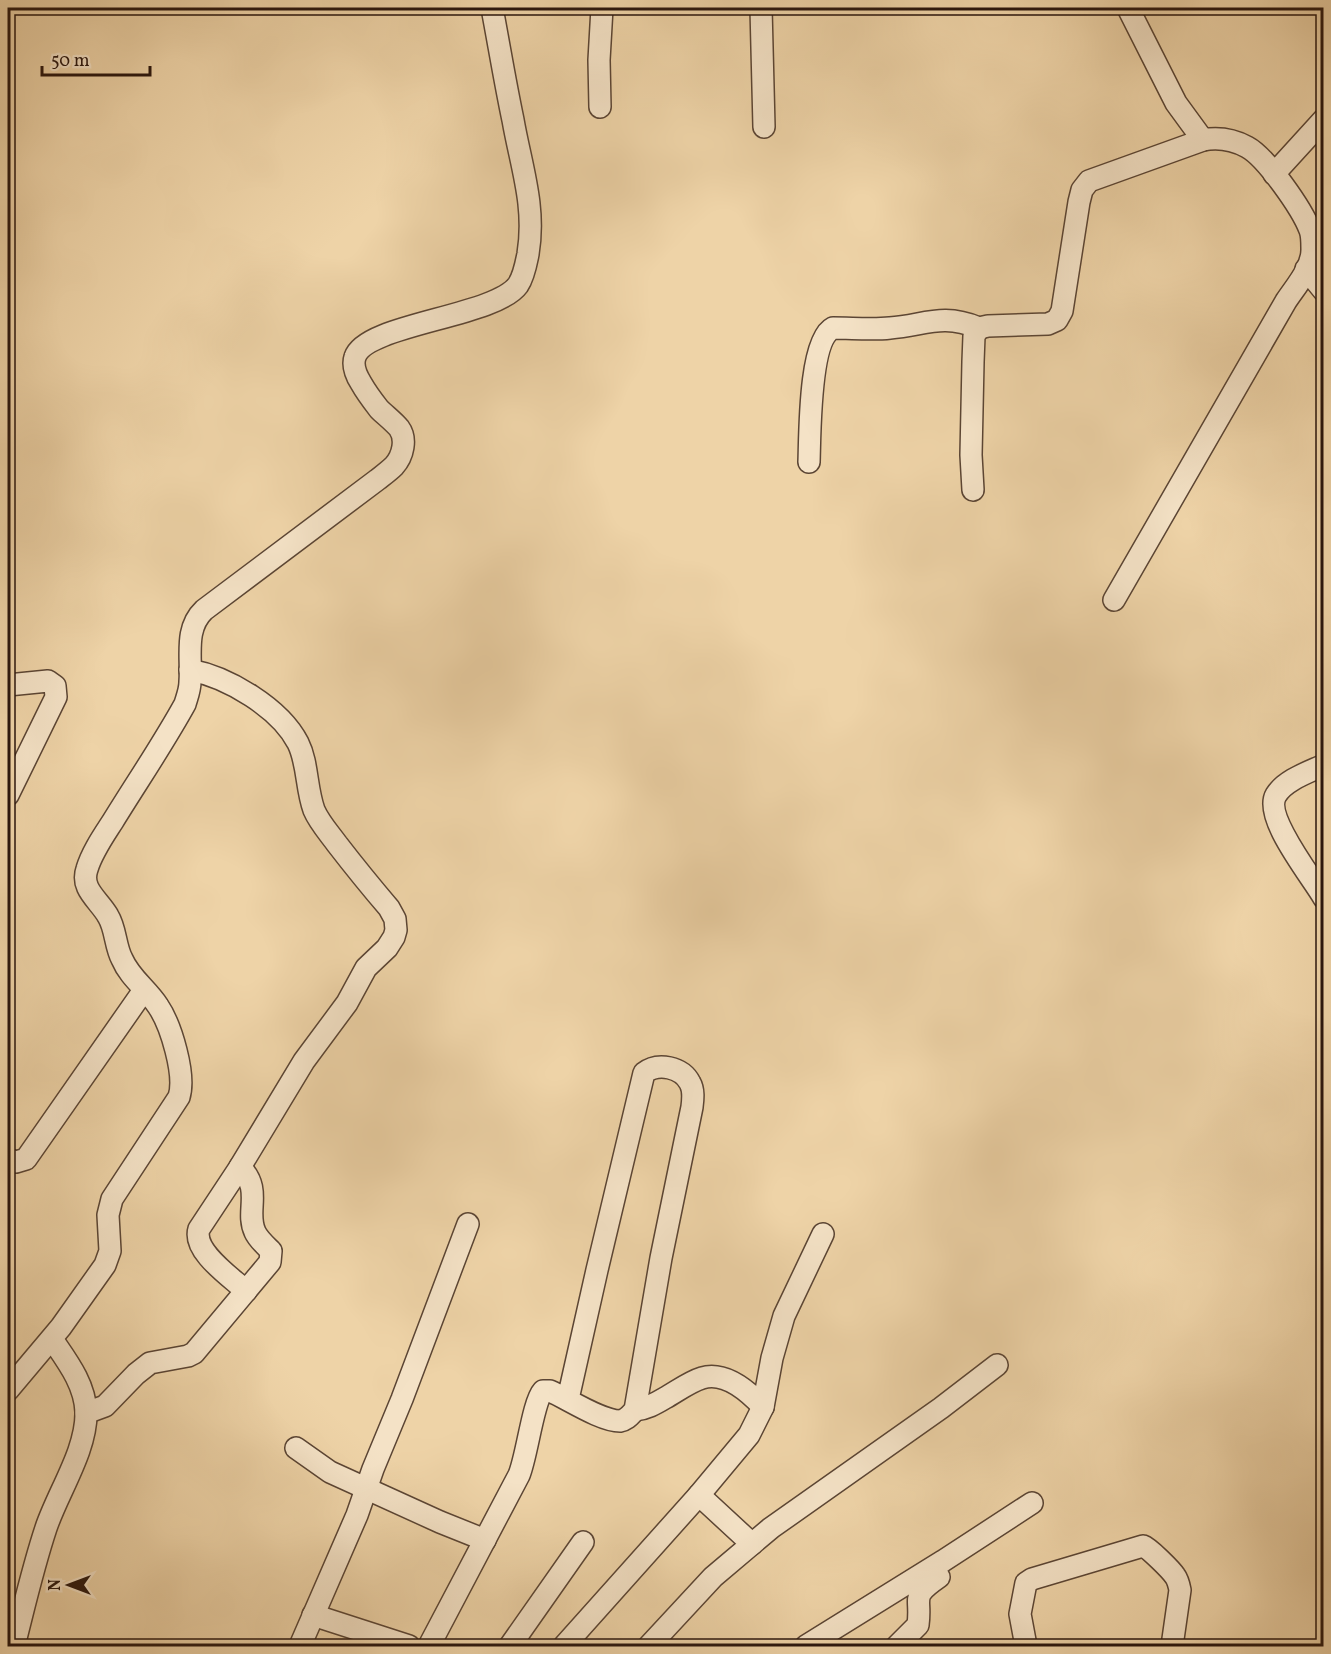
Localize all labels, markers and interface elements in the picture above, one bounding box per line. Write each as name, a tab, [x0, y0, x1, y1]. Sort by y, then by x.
scale bar	[42, 39, 150, 77]
text: 50 m	[51, 49, 90, 74]
north arrow	[39, 1555, 99, 1615]
text: N	[45, 1579, 67, 1591]

